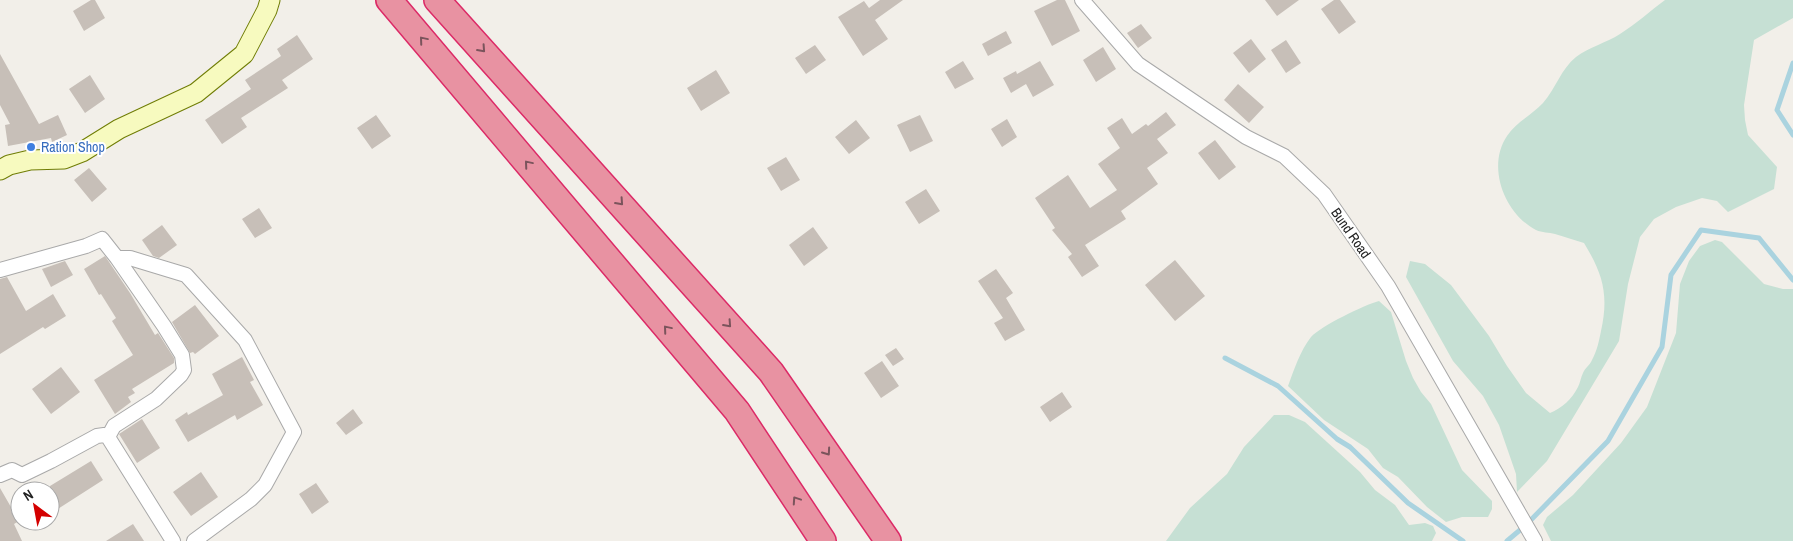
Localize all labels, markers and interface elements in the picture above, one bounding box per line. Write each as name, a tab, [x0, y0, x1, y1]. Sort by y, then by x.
one-way arrow	[419, 36, 428, 45]
one-way arrow	[476, 44, 485, 53]
place label: Ration Shop	[41, 138, 105, 156]
marker: Ration Shop	[25, 141, 37, 153]
one-way arrow	[525, 160, 534, 169]
one-way arrow	[614, 197, 623, 206]
street label: Bund Road	[1327, 204, 1375, 262]
one-way arrow	[722, 318, 731, 327]
one-way arrow	[665, 326, 673, 335]
one-way arrow	[821, 446, 830, 456]
north arrow	[10, 481, 60, 531]
text: N	[20, 485, 36, 505]
one-way arrow	[793, 497, 802, 506]

